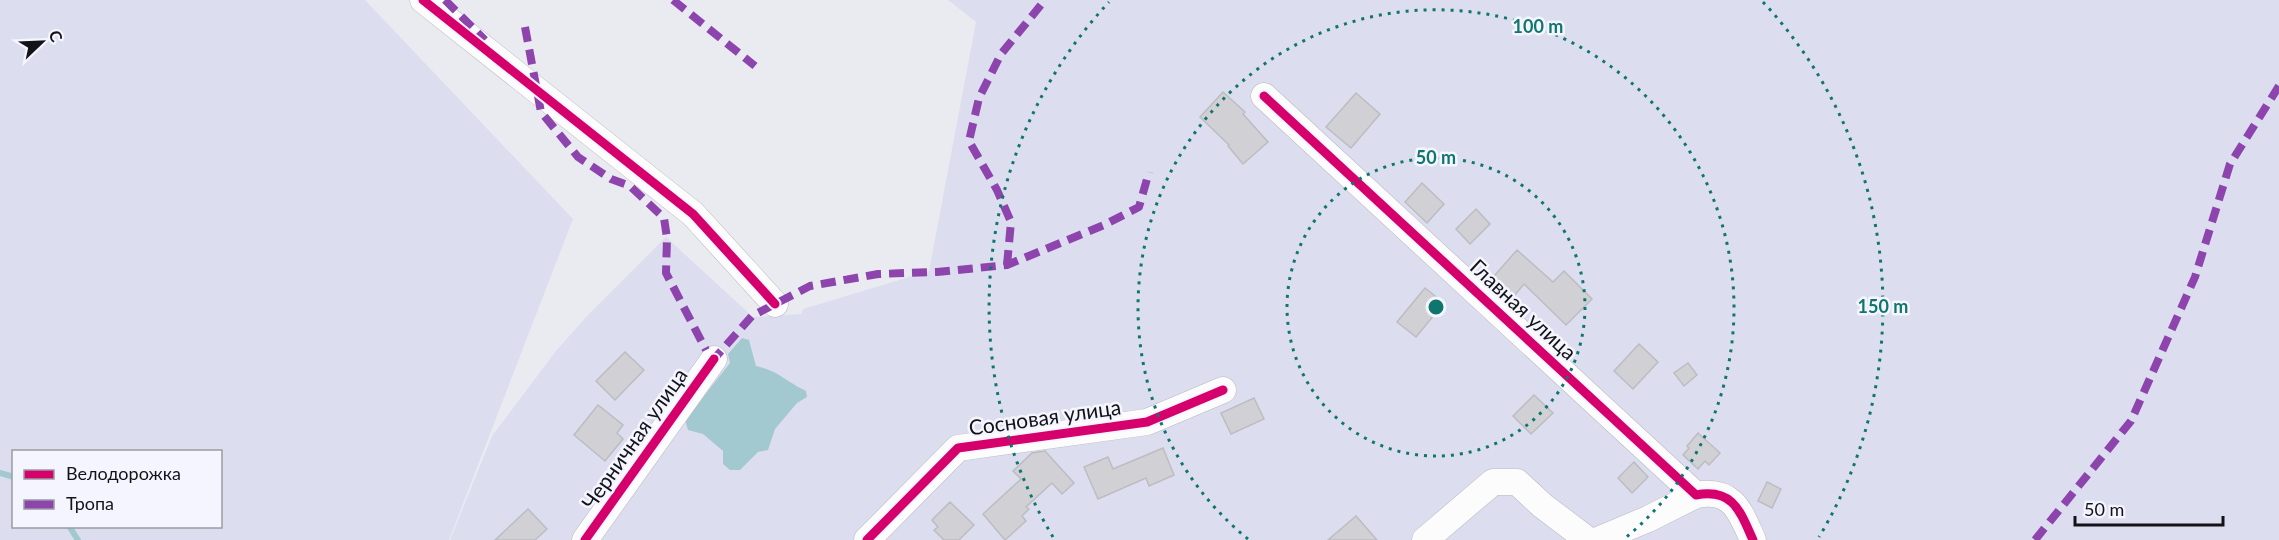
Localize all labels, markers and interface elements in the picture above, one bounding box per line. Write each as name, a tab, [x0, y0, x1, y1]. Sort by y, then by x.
north arrow	[12, 12, 72, 72]
text: 100 m	[1513, 15, 1563, 37]
text: С	[45, 27, 67, 45]
text: 50 m	[1416, 146, 1456, 168]
street label: Главная улица	[1466, 253, 1582, 364]
text: 150 m	[1858, 295, 1908, 317]
centre of rings	[1426, 297, 1446, 317]
street label: Черничная улица	[576, 363, 692, 513]
street label: Сосновая улица	[967, 393, 1123, 440]
legend	[12, 450, 222, 528]
text: Велодорожка	[66, 462, 181, 484]
scale bar	[2075, 489, 2224, 527]
text: Тропа	[66, 492, 114, 514]
text: 50 m	[2084, 498, 2124, 520]

